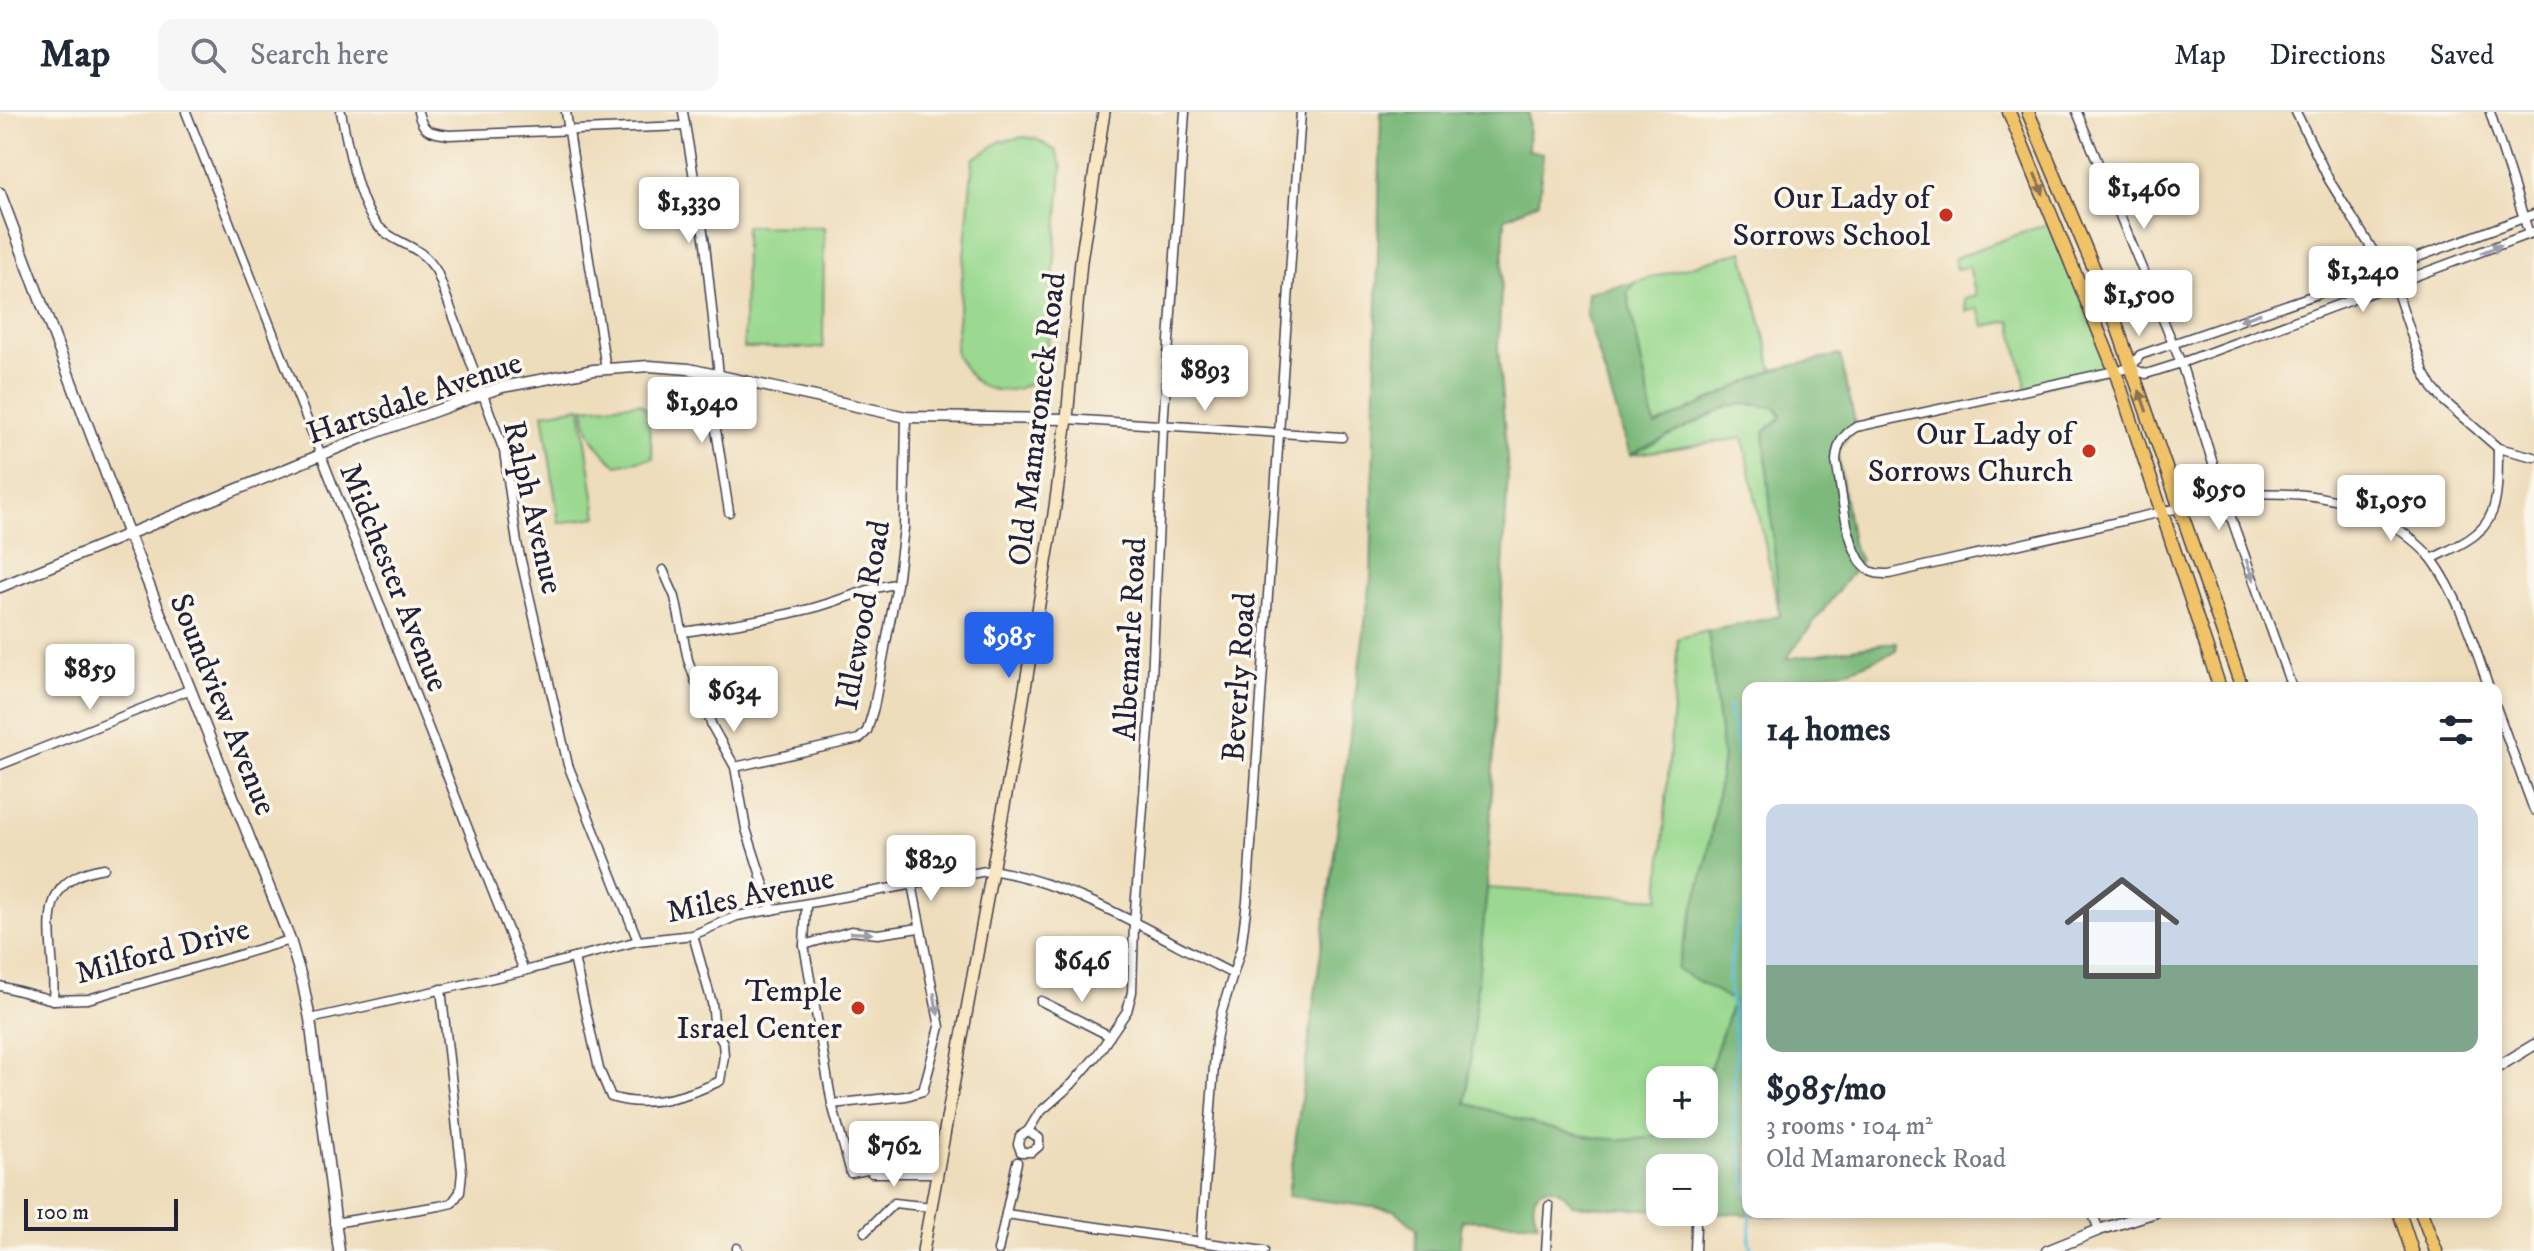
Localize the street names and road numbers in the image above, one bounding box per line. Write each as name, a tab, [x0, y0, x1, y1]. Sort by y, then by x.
street label: Old Mamaroneck Road	[1000, 270, 1076, 568]
street label: Hartsdale Avenue	[302, 343, 527, 454]
street label: Ralph Avenue	[493, 417, 571, 598]
street label: Midchester Avenue	[329, 458, 457, 698]
street label: Idlewood Road	[828, 517, 900, 713]
street label: Albemarle Road	[1106, 536, 1156, 742]
street label: Soundview Avenue	[160, 588, 285, 821]
street label: Beverly Road	[1214, 591, 1266, 763]
street label: Miles Avenue	[663, 859, 838, 933]
street label: Milford Drive	[71, 910, 254, 994]

